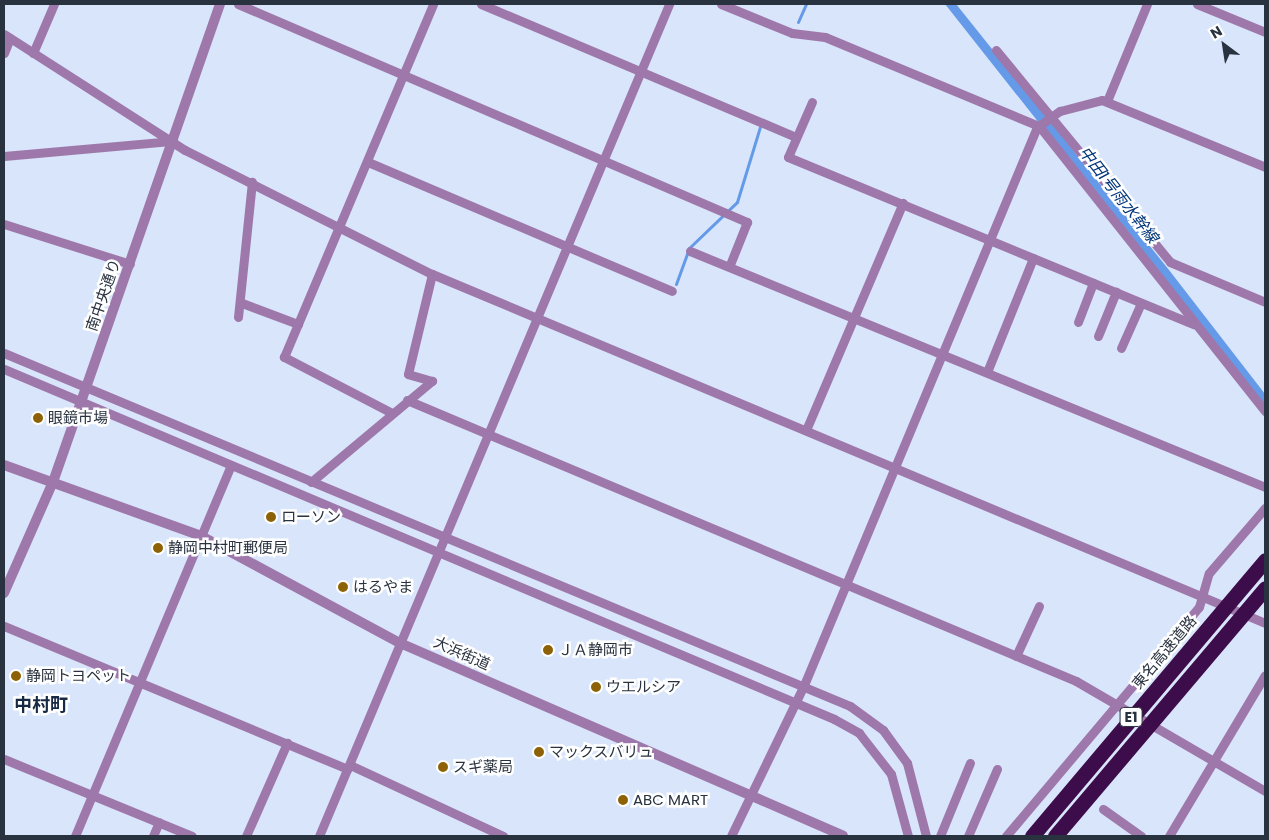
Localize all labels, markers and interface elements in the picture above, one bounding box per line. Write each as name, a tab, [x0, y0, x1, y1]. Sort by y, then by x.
north arrow	[1199, 20, 1249, 70]
text: N	[1207, 21, 1226, 43]
water label: 中田1号雨水幹線	[1074, 143, 1162, 247]
street label: 南中央通り	[82, 257, 124, 333]
place label: 眼鏡市場	[48, 409, 108, 427]
marker: 眼鏡市場	[32, 412, 44, 424]
place label: ローソン	[281, 508, 341, 526]
marker: ローソン	[265, 511, 277, 523]
place label: 静岡中村町郵便局	[168, 539, 288, 557]
marker: 静岡中村町郵便局	[152, 542, 164, 554]
place label: はるやま	[353, 578, 413, 596]
marker: はるやま	[337, 581, 349, 593]
street label: 東名高速道路	[1128, 612, 1200, 692]
street label: 大浜街道	[431, 633, 493, 673]
place label: ＪＡ静岡市	[558, 641, 633, 659]
marker: ＪＡ静岡市	[542, 644, 554, 656]
place label: 静岡トヨペット	[26, 667, 131, 685]
marker: 静岡トヨペット	[10, 670, 22, 682]
place label: ウエルシア	[606, 678, 681, 696]
marker: ウエルシア	[590, 681, 602, 693]
district label: 中村町	[14, 694, 68, 716]
road number: E1	[1118, 706, 1144, 729]
place label: マックスバリュ	[549, 743, 654, 761]
marker: マックスバリュ	[533, 746, 545, 758]
place label: スギ薬局	[453, 758, 513, 776]
marker: スギ薬局	[437, 761, 449, 773]
place label: ABC MART	[633, 791, 708, 809]
marker: ABC MART	[617, 794, 629, 806]

